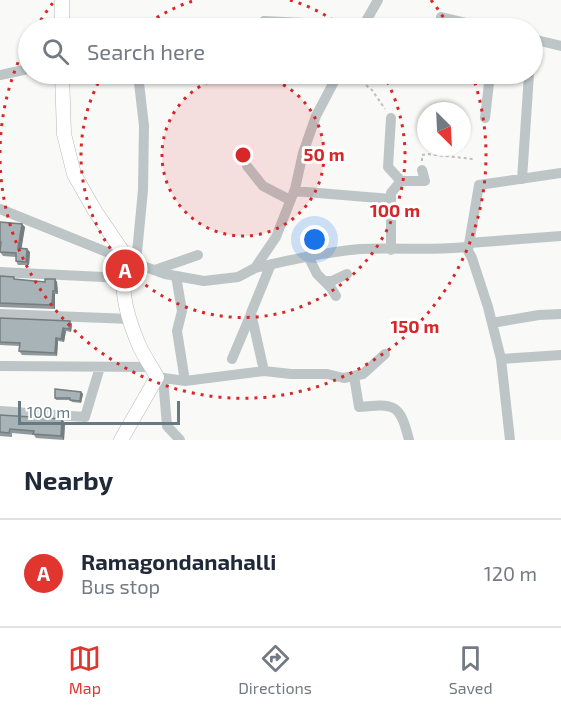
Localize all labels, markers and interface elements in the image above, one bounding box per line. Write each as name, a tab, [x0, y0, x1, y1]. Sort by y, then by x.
search box	[18, 18, 543, 84]
icon: search	[39, 35, 72, 68]
text: Search here	[87, 38, 205, 64]
north arrow	[417, 102, 471, 156]
text: 50 m	[303, 143, 345, 165]
centre of rings	[233, 145, 253, 165]
text: 100 m	[370, 199, 420, 221]
your location	[300, 225, 329, 254]
pin: A	[106, 246, 144, 292]
text: 150 m	[391, 315, 439, 337]
scale bar	[18, 398, 180, 426]
text: 100 m	[27, 402, 70, 421]
text: Nearby	[24, 464, 113, 495]
text: Ramagondanahalli	[81, 548, 276, 574]
text: A	[37, 561, 50, 585]
text: 120 m	[484, 561, 537, 585]
text: Bus stop	[81, 574, 160, 598]
tab: Map	[68, 642, 101, 697]
tab: Directions	[238, 642, 312, 697]
tab: Saved	[449, 642, 493, 697]

